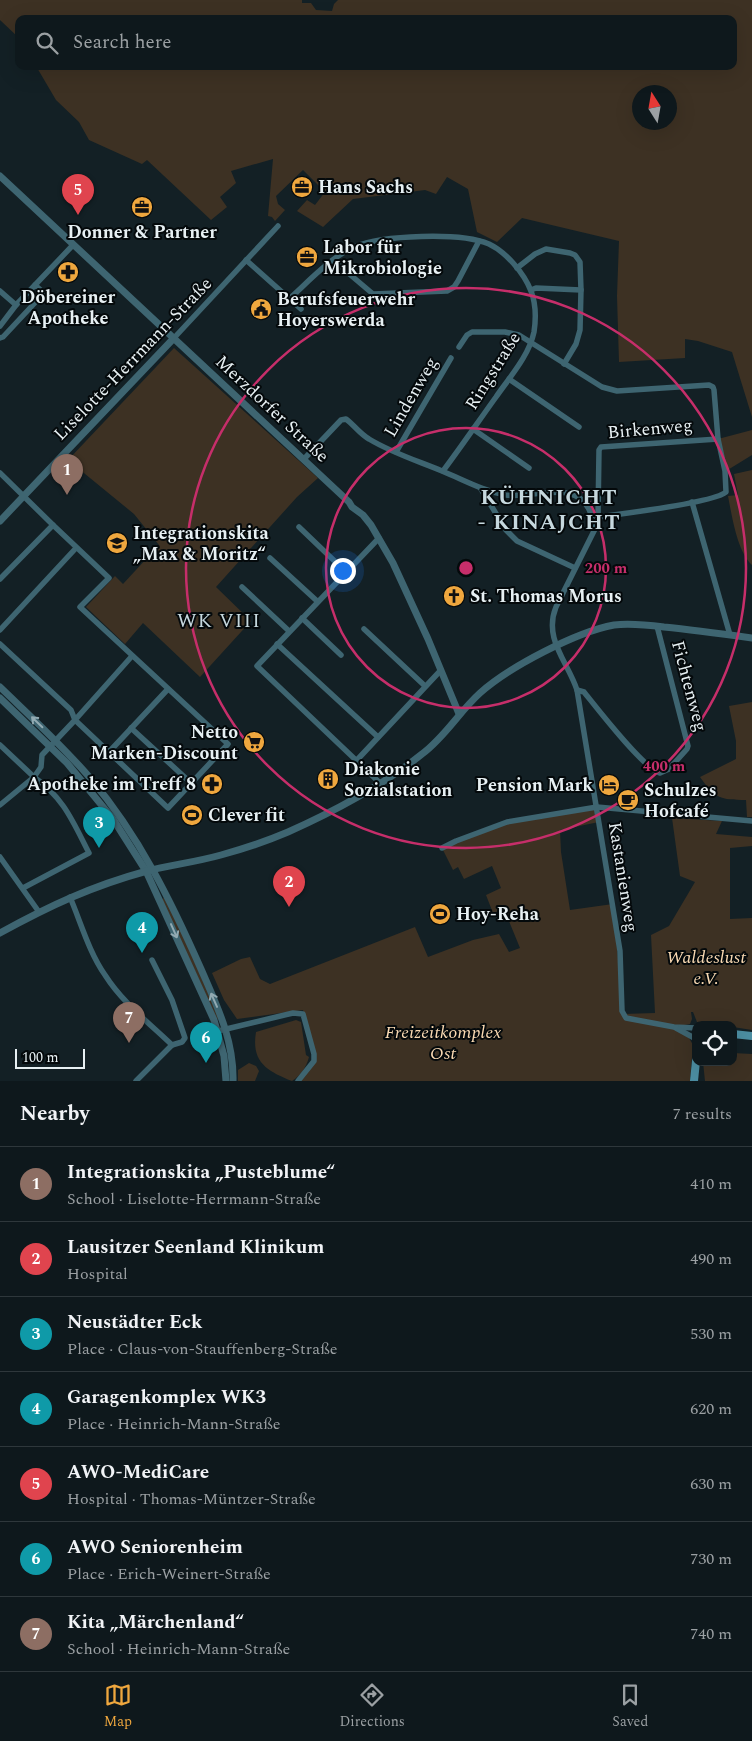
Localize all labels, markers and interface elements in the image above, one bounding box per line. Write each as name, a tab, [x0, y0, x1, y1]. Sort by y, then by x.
search box	[15, 15, 737, 70]
text: Search here	[73, 28, 172, 57]
icon: search	[33, 29, 61, 57]
north arrow	[632, 85, 677, 130]
pin: 5	[62, 174, 94, 215]
place label: Hans Sachs	[318, 174, 413, 201]
office icon: Hans Sachs	[290, 175, 314, 199]
office icon: Donner & Partner	[130, 195, 154, 219]
place label: Donner & Partner	[67, 219, 217, 246]
place label: Labor für Mikrobiologie	[323, 234, 442, 282]
office icon: Labor für Mikrobiologie	[295, 245, 319, 269]
pharmacy icon: Döbereiner Apotheke	[56, 260, 80, 284]
street label: Liselotte-Herrmann-Straße	[47, 271, 219, 447]
place label: Döbereiner Apotheke	[21, 284, 115, 332]
place label: Berufsfeuerwehr Hoyerswerda	[277, 286, 416, 334]
public building icon: Berufsfeuerwehr Hoyerswerda	[249, 297, 273, 321]
street label: Ringstraße	[458, 327, 528, 415]
street label: Merzdorfer Straße	[209, 349, 335, 469]
street label: Lindenweg	[377, 352, 445, 442]
street label: Birkenweg	[606, 412, 694, 446]
pin: 1	[51, 454, 83, 495]
district label: KÜHNICHT - KINAJCHT	[477, 481, 621, 539]
place label: Integrationskita „Max & Moritz“	[133, 520, 269, 568]
school or university icon: Integrationskita „Max & Moritz“	[105, 531, 129, 555]
text: 200 m	[585, 557, 628, 580]
your location	[330, 558, 356, 584]
centre of rings	[457, 559, 475, 577]
place label: St. Thomas Morus	[470, 583, 622, 610]
church icon: St. Thomas Morus	[442, 584, 466, 608]
district label: WK VIII	[177, 606, 261, 636]
street label: Fichtenweg	[664, 638, 714, 734]
one-way arrow	[30, 716, 43, 728]
place label: Netto Marken-Discount	[91, 719, 238, 767]
supermarket icon: Netto Marken-Discount	[242, 730, 266, 754]
text: 400 m	[643, 755, 686, 778]
place label: Diakonie Sozialstation	[344, 756, 452, 804]
building icon: Diakonie Sozialstation	[316, 767, 340, 791]
place label: Apotheke im Treff 8	[27, 771, 196, 798]
pharmacy icon: Apotheke im Treff 8	[200, 772, 224, 796]
place label: Pension Mark	[476, 772, 593, 799]
hotel icon: Pension Mark	[597, 773, 621, 797]
place label: Schulzes Hofcafé	[644, 777, 717, 825]
cafe icon: Schulzes Hofcafé	[616, 788, 640, 812]
place label: Clever fit	[208, 802, 285, 829]
sports icon: Clever fit	[180, 803, 204, 827]
pin: 3	[83, 807, 115, 848]
street label: Kastanienweg	[601, 820, 645, 934]
pin: 2	[273, 866, 305, 907]
place label: Hoy-Reha	[456, 901, 540, 928]
sports icon: Hoy-Reha	[428, 902, 452, 926]
pin: 4	[126, 912, 158, 953]
one-way arrow	[170, 923, 179, 938]
park label: Waldeslust e.V.	[666, 944, 746, 992]
one-way arrow	[209, 993, 219, 1008]
pin: 7	[113, 1002, 145, 1043]
park label: Freizeitkomplex Ost	[385, 1019, 501, 1067]
map controls	[692, 1021, 737, 1066]
button: locate	[692, 1021, 737, 1066]
pin: 6	[190, 1022, 222, 1063]
scale bar	[15, 1046, 85, 1069]
text: 100 m	[22, 1047, 59, 1068]
text: Nearby	[20, 1098, 90, 1130]
text: 7 results	[673, 1102, 732, 1126]
text: Integrationskita „Pusteblume“	[67, 1158, 335, 1187]
text: 1	[32, 1172, 40, 1196]
text: 410 m	[690, 1172, 732, 1196]
text: School · Liselotte-Herrmann-Straße	[67, 1187, 321, 1211]
text: Lausitzer Seenland Klinikum	[67, 1233, 324, 1262]
text: 2	[32, 1247, 40, 1271]
text: 490 m	[690, 1247, 732, 1271]
text: Hospital	[67, 1262, 128, 1286]
text: Neustädter Eck	[67, 1308, 202, 1337]
text: 3	[32, 1322, 40, 1346]
text: 530 m	[690, 1322, 732, 1346]
text: Place · Claus-von-Stauffenberg-Straße	[67, 1337, 338, 1361]
text: Garagenkomplex WK3	[67, 1383, 266, 1412]
text: 4	[32, 1397, 40, 1421]
text: 620 m	[690, 1397, 732, 1421]
text: Place · Heinrich-Mann-Straße	[67, 1412, 281, 1436]
text: AWO-MediCare	[67, 1458, 209, 1487]
text: 5	[32, 1472, 40, 1496]
text: 630 m	[690, 1472, 732, 1496]
text: Hospital · Thomas-Müntzer-Straße	[67, 1487, 316, 1511]
text: AWO Seniorenheim	[67, 1533, 243, 1562]
text: 6	[32, 1547, 40, 1571]
text: 730 m	[690, 1547, 732, 1571]
text: Place · Erich-Weinert-Straße	[67, 1562, 271, 1586]
text: Kita „Märchenland“	[67, 1608, 244, 1637]
text: 7	[32, 1622, 40, 1646]
text: 740 m	[690, 1622, 732, 1646]
text: School · Heinrich-Mann-Straße	[67, 1637, 290, 1661]
tab: Map	[104, 1681, 132, 1732]
tab: Directions	[339, 1681, 405, 1732]
tab: Saved	[612, 1681, 648, 1732]

